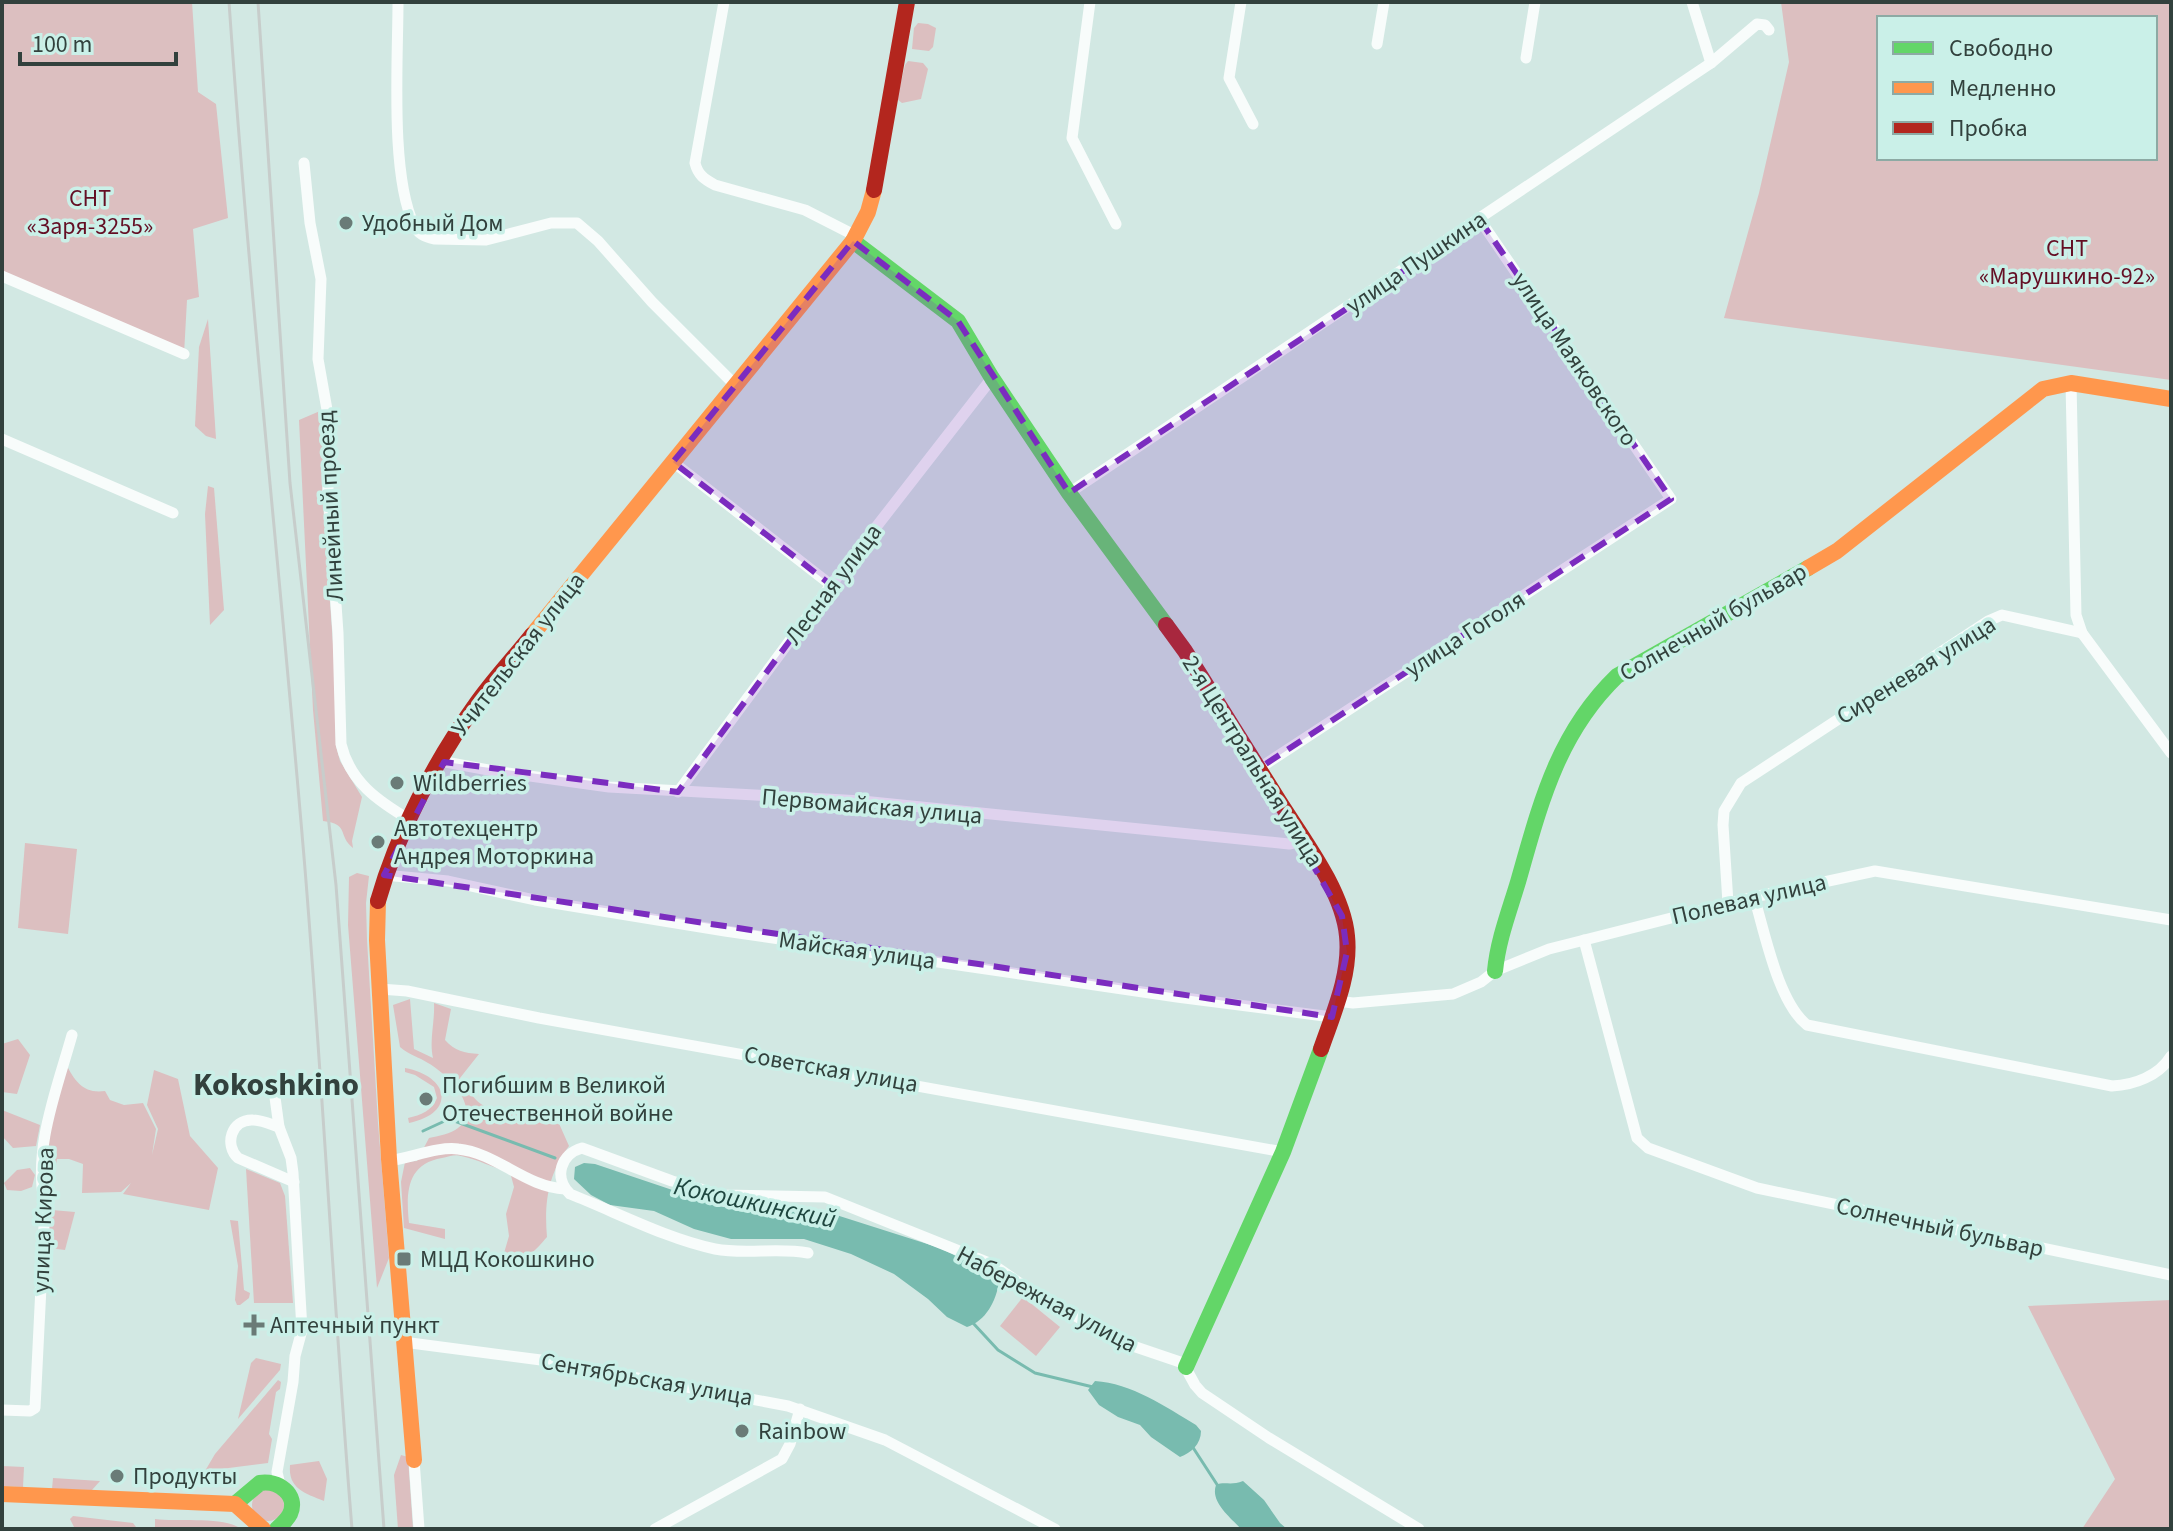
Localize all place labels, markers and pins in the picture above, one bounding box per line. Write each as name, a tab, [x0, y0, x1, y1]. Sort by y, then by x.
place label: Удобный Дом	[362, 206, 503, 241]
marker: Удобный Дом	[337, 214, 355, 232]
place label: Wildberries	[413, 766, 527, 801]
marker: Wildberries	[388, 774, 406, 792]
place label: Автотехцентр Андрея Моторкина	[394, 811, 594, 874]
marker: Автотехцентр Андрея Моторкина	[369, 833, 387, 851]
place label: Погибшим в Великой Отечественной войне	[442, 1068, 673, 1131]
marker: Погибшим в Великой Отечественной войне	[417, 1090, 435, 1108]
place label: МЦД Кокошкино	[420, 1242, 595, 1277]
marker: МЦД Кокошкино	[395, 1250, 413, 1268]
place label: Аптечный пункт	[270, 1308, 440, 1343]
marker: Аптечный пункт	[245, 1316, 263, 1334]
place label: Rainbow	[758, 1414, 846, 1449]
marker: Rainbow	[733, 1422, 751, 1440]
place label: Продукты	[133, 1459, 237, 1494]
marker: Продукты	[108, 1467, 126, 1485]

